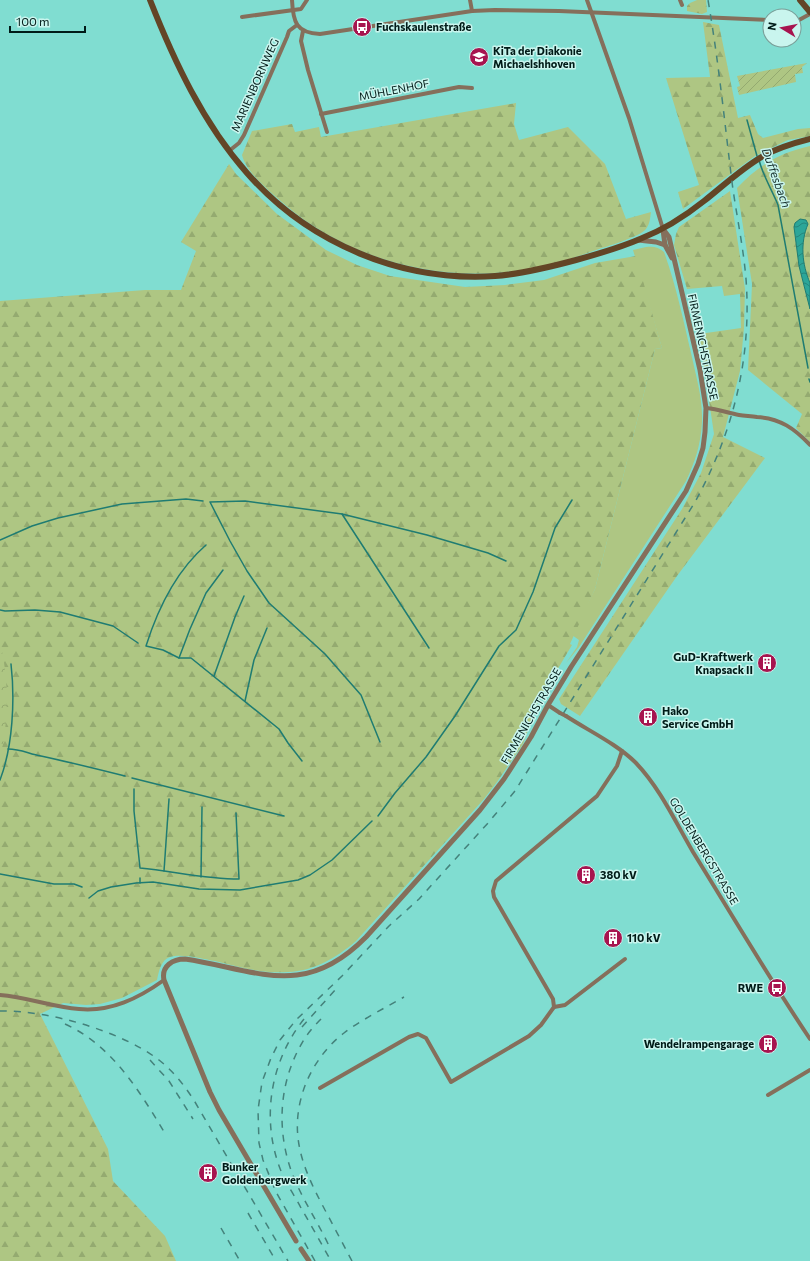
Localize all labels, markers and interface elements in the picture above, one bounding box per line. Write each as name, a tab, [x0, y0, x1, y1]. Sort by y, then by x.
scale bar	[10, 8, 85, 34]
north arrow	[762, 8, 802, 48]
text: 100 m	[16, 14, 50, 28]
bus stop icon: Fuchskaulenstraße	[351, 16, 373, 38]
place label: Fuchskaulenstraße	[376, 20, 472, 33]
text: N	[765, 21, 779, 31]
street label: MARIENBORNWEG	[228, 36, 281, 134]
place label: KiTa der Diakonie Michaelshhoven	[493, 44, 582, 70]
school or university icon: KiTa der Diakonie Michaelshhoven	[468, 46, 490, 68]
street label: MÜHLENHOF	[357, 75, 430, 103]
water label: Duffesbach	[760, 146, 794, 209]
street label: FIRMENICHSTRASSE	[686, 292, 721, 401]
place label: GuD-Kraftwerk Knapsack II	[673, 650, 754, 676]
building icon: GuD-Kraftwerk Knapsack II	[756, 652, 778, 674]
street label: FIRMENICHSTRASSE	[498, 665, 563, 766]
place label: Hako Service GmbH	[662, 704, 734, 730]
building icon: Hako Service GmbH	[637, 706, 659, 728]
street label: GOLDENBERGSTRASSE	[667, 795, 742, 907]
building icon: 380 kV	[575, 864, 597, 886]
place label: 380 kV	[600, 868, 637, 881]
building icon: 110 kV	[602, 927, 624, 949]
place label: 110 kV	[627, 931, 661, 944]
bus stop icon: RWE	[766, 977, 788, 999]
place label: RWE	[738, 981, 763, 994]
building icon: Wendelrampengarage	[757, 1033, 779, 1055]
place label: Wendelrampengarage	[644, 1037, 754, 1050]
place label: Bunker Goldenbergwerk	[222, 1160, 307, 1186]
building icon: Bunker Goldenbergwerk	[197, 1162, 219, 1184]

